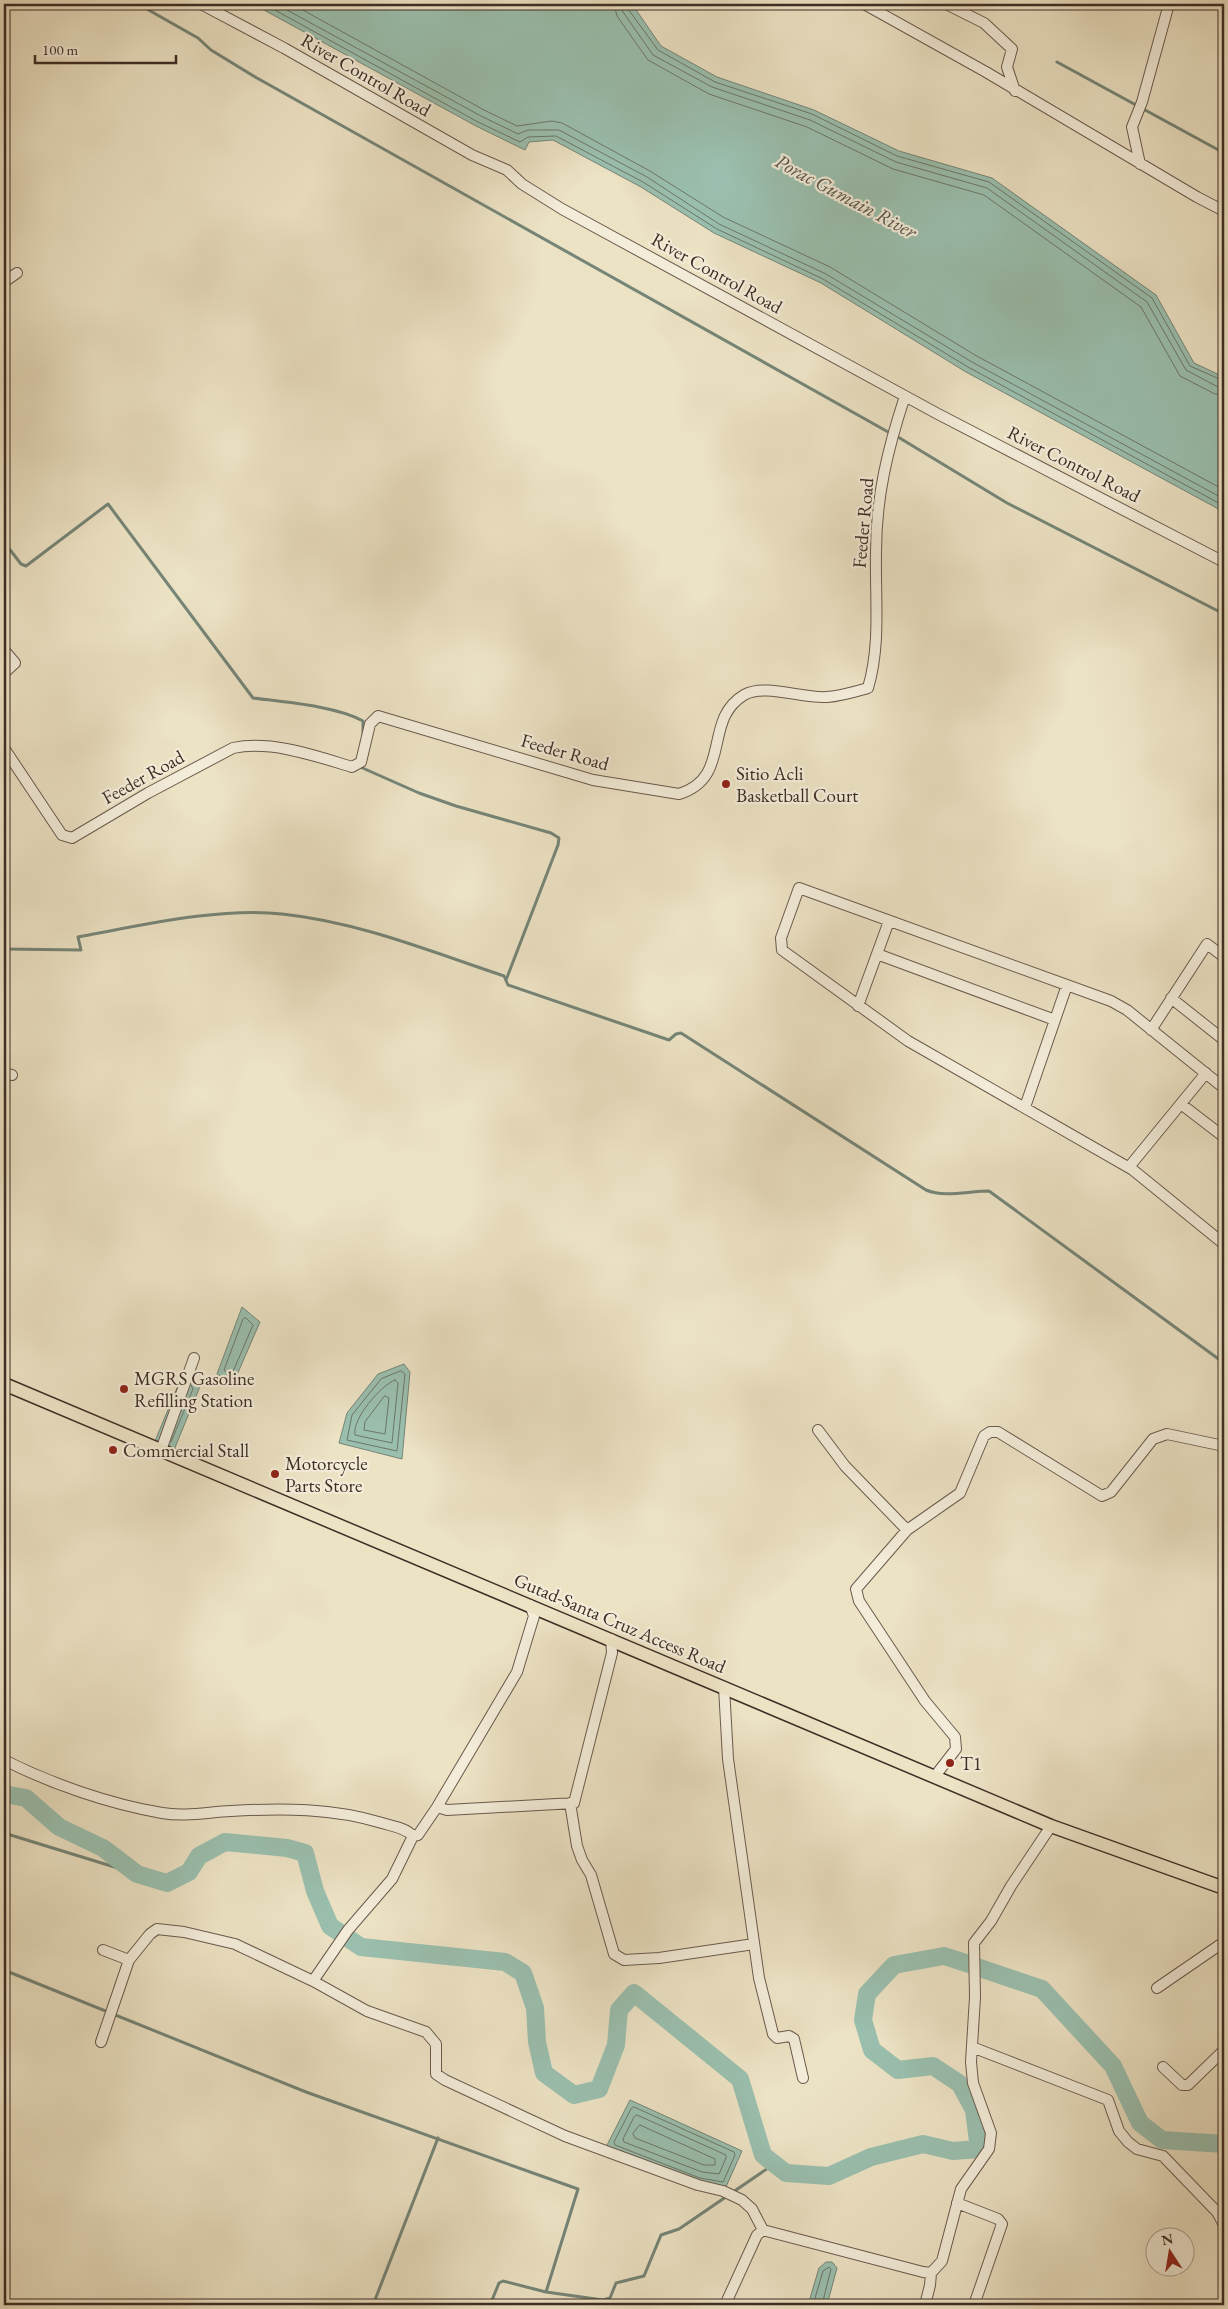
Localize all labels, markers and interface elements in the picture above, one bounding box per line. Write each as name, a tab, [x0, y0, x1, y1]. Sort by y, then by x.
street label: River Control Road	[296, 28, 436, 123]
scale bar	[35, 32, 176, 64]
text: 100 m	[42, 40, 79, 59]
water label: Porac Gumain River	[771, 148, 923, 245]
street label: River Control Road	[647, 227, 787, 320]
street label: River Control Road	[1003, 420, 1145, 508]
street label: Feeder Road	[847, 476, 879, 569]
street label: Feeder Road	[518, 728, 612, 777]
street label: Feeder Road	[97, 744, 189, 810]
place label: Sitio Acli Basketball Court	[736, 761, 858, 808]
marker: Sitio Acli Basketball Court	[720, 778, 732, 790]
place label: MGRS Gasoline Refilling Station	[134, 1366, 255, 1413]
marker: MGRS Gasoline Refilling Station	[118, 1383, 130, 1395]
place label: Commercial Stall	[123, 1438, 249, 1463]
marker: Commercial Stall	[107, 1444, 119, 1456]
place label: Motorcycle Parts Store	[285, 1451, 368, 1498]
marker: Motorcycle Parts Store	[269, 1468, 281, 1480]
street label: Gutad-Santa Cruz Access Road	[510, 1567, 730, 1679]
place label: T1	[960, 1751, 982, 1776]
marker: T1	[944, 1757, 956, 1769]
north arrow	[1146, 2226, 1196, 2276]
text: N	[1160, 2229, 1175, 2249]

